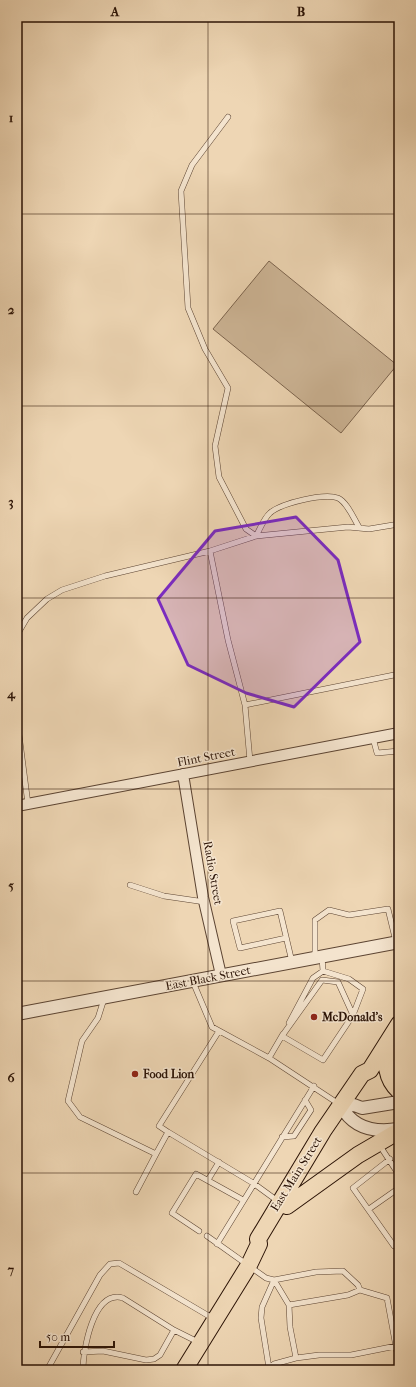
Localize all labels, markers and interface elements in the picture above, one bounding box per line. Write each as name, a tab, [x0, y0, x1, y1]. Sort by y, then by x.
text: A	[110, 4, 120, 19]
text: B	[297, 4, 306, 19]
text: 1	[9, 110, 14, 125]
text: 2	[8, 302, 15, 317]
text: 3	[8, 494, 14, 510]
text: 4	[6, 686, 16, 702]
street label: Flint Street	[176, 744, 237, 769]
street label: Radio Street	[200, 840, 226, 907]
text: 5	[8, 878, 14, 893]
street label: East Black Street	[164, 963, 253, 993]
place label: McDonald's	[321, 1010, 383, 1024]
marker: McDonald's	[309, 1012, 319, 1022]
place label: Food Lion	[142, 1067, 195, 1081]
marker: Food Lion	[130, 1069, 140, 1079]
text: 6	[7, 1070, 15, 1085]
street label: East Main Street	[267, 1133, 325, 1214]
text: 7	[7, 1262, 15, 1277]
scale bar	[40, 1323, 114, 1349]
text: 50 m	[46, 1330, 70, 1344]

